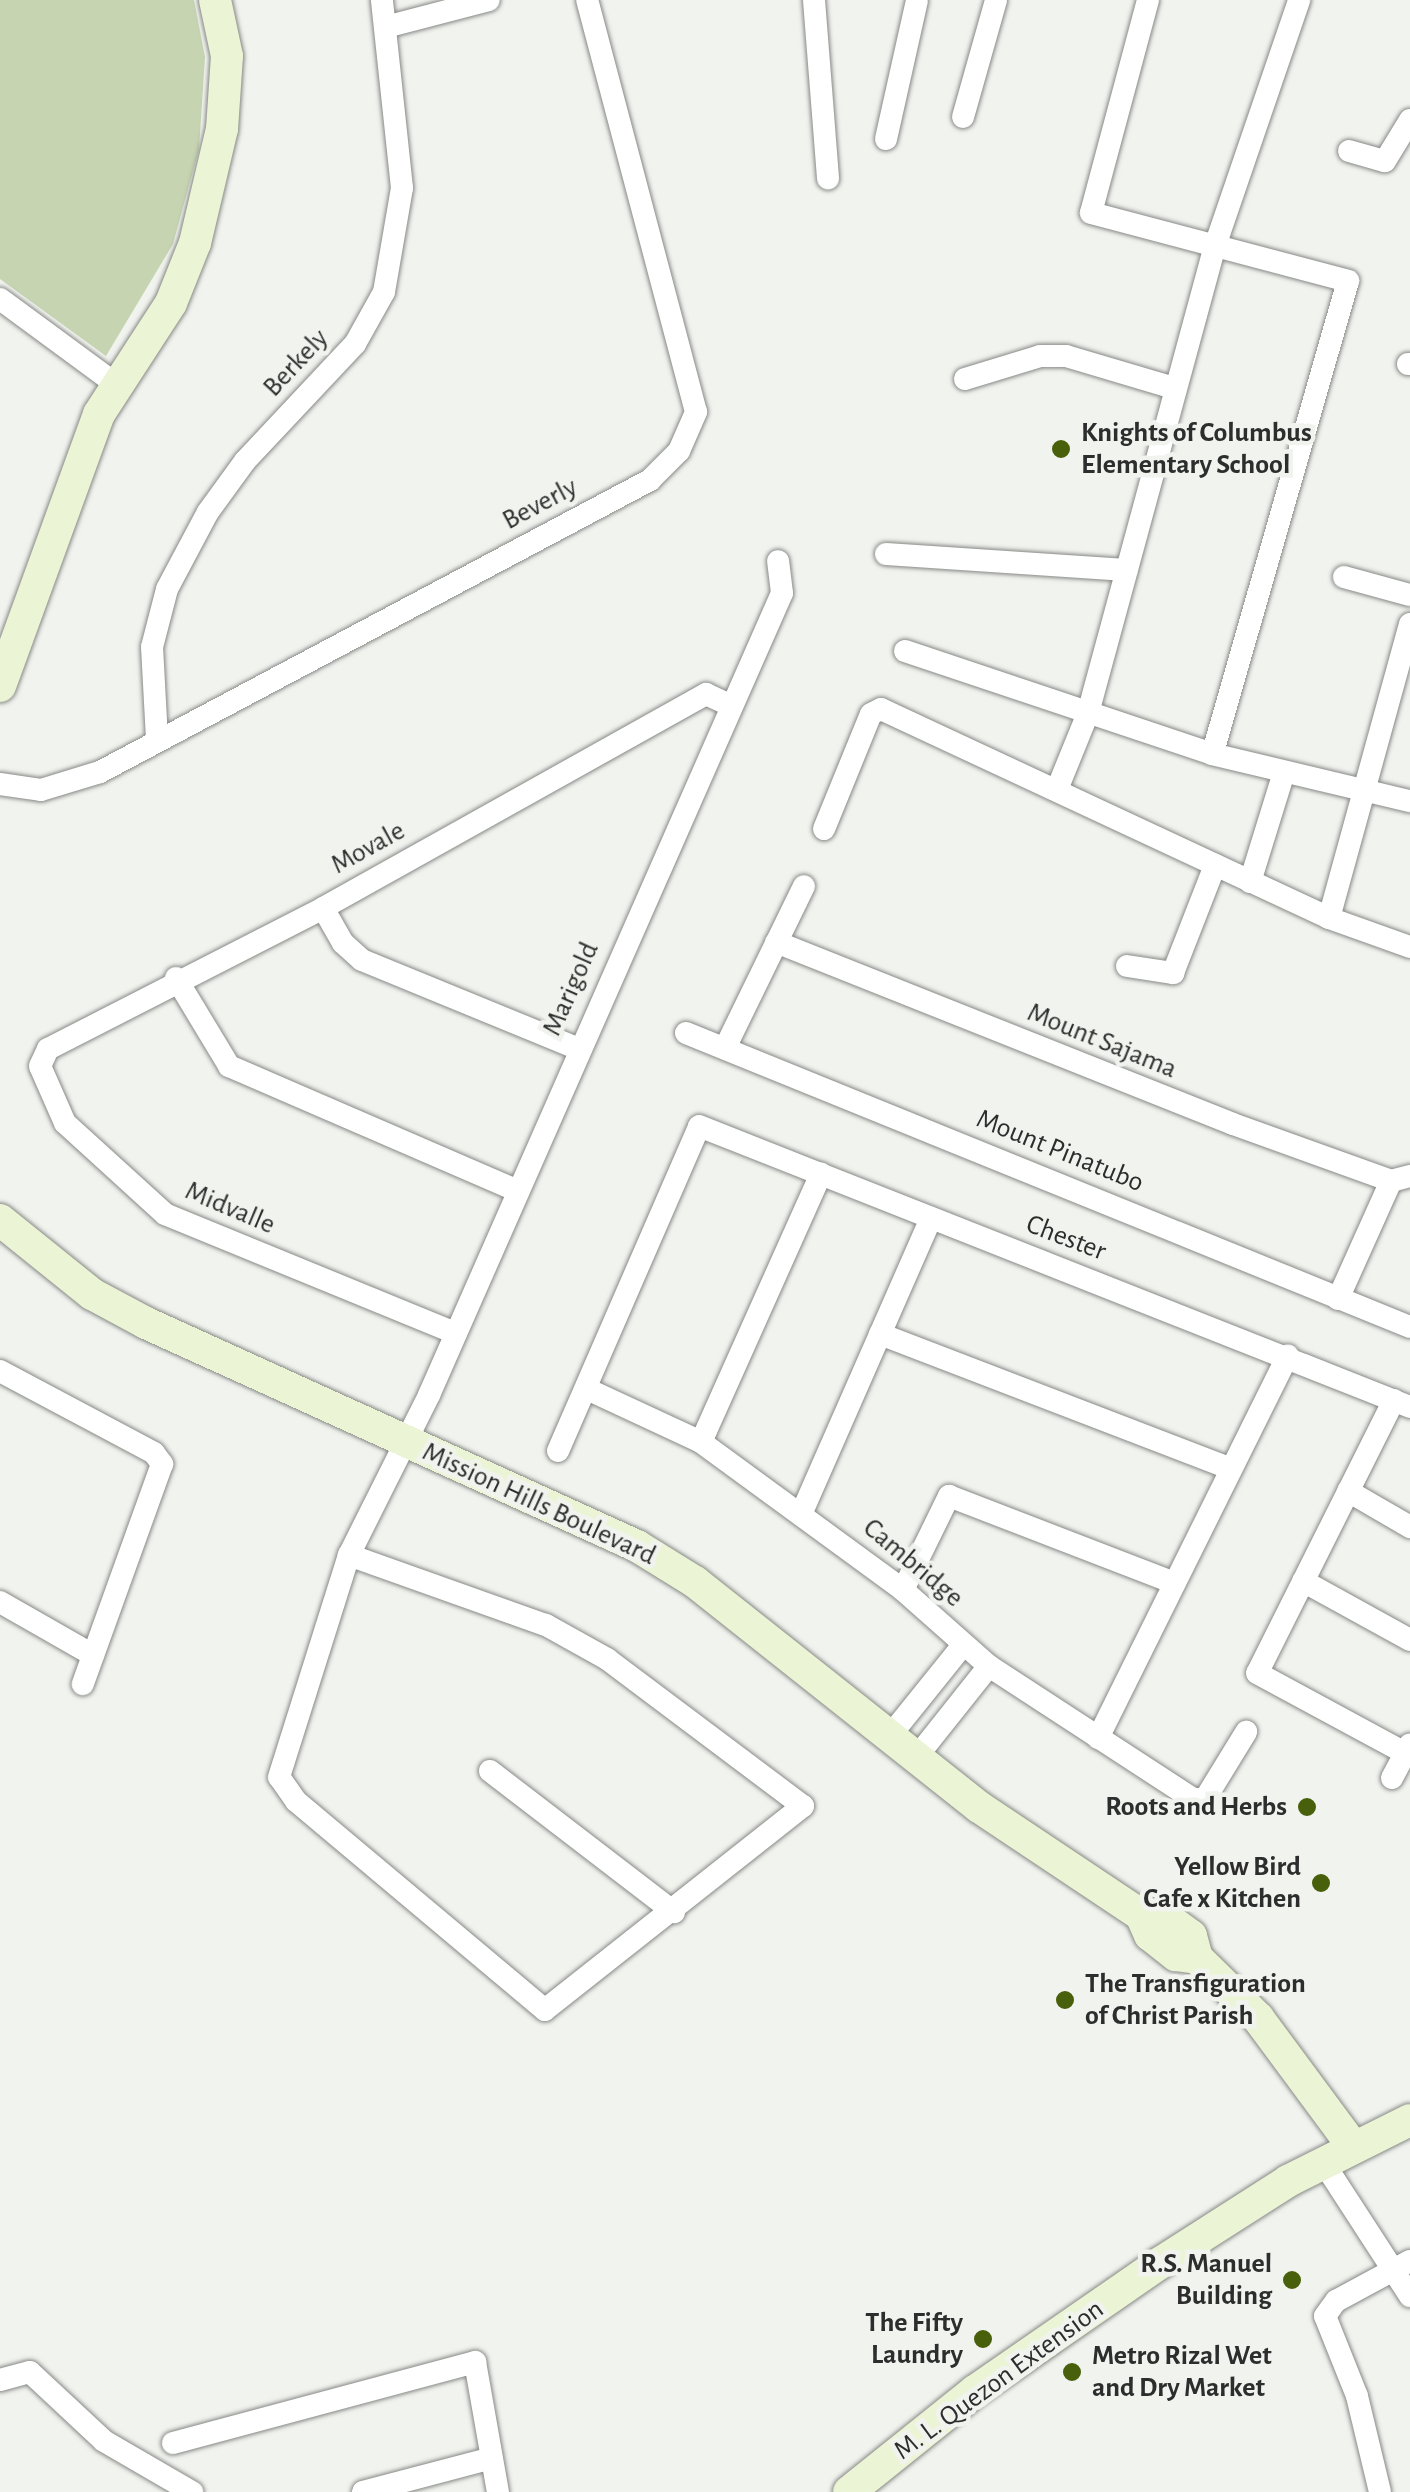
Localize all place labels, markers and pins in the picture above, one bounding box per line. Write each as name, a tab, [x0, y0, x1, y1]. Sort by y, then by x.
place label: Knights of Columbus Elementary School	[1081, 416, 1312, 482]
marker: Knights of Columbus Elementary School	[1050, 438, 1072, 460]
place label: Roots and Herbs	[1105, 1790, 1287, 1824]
marker: Roots and Herbs	[1296, 1796, 1318, 1818]
place label: Yellow Bird Cafe x Kitchen	[1143, 1850, 1301, 1916]
marker: Yellow Bird Cafe x Kitchen	[1310, 1872, 1332, 1894]
place label: The Transfiguration of Christ Parish	[1085, 1967, 1306, 2033]
marker: The Transfiguration of Christ Parish	[1054, 1989, 1076, 2011]
place label: R.S. Manuel Building	[1140, 2247, 1272, 2313]
marker: R.S. Manuel Building	[1281, 2269, 1303, 2291]
place label: The Fifty Laundry	[865, 2306, 963, 2372]
marker: The Fifty Laundry	[972, 2328, 994, 2350]
place label: Metro Rizal Wet and Dry Market	[1092, 2339, 1272, 2405]
marker: Metro Rizal Wet and Dry Market	[1061, 2361, 1083, 2383]

